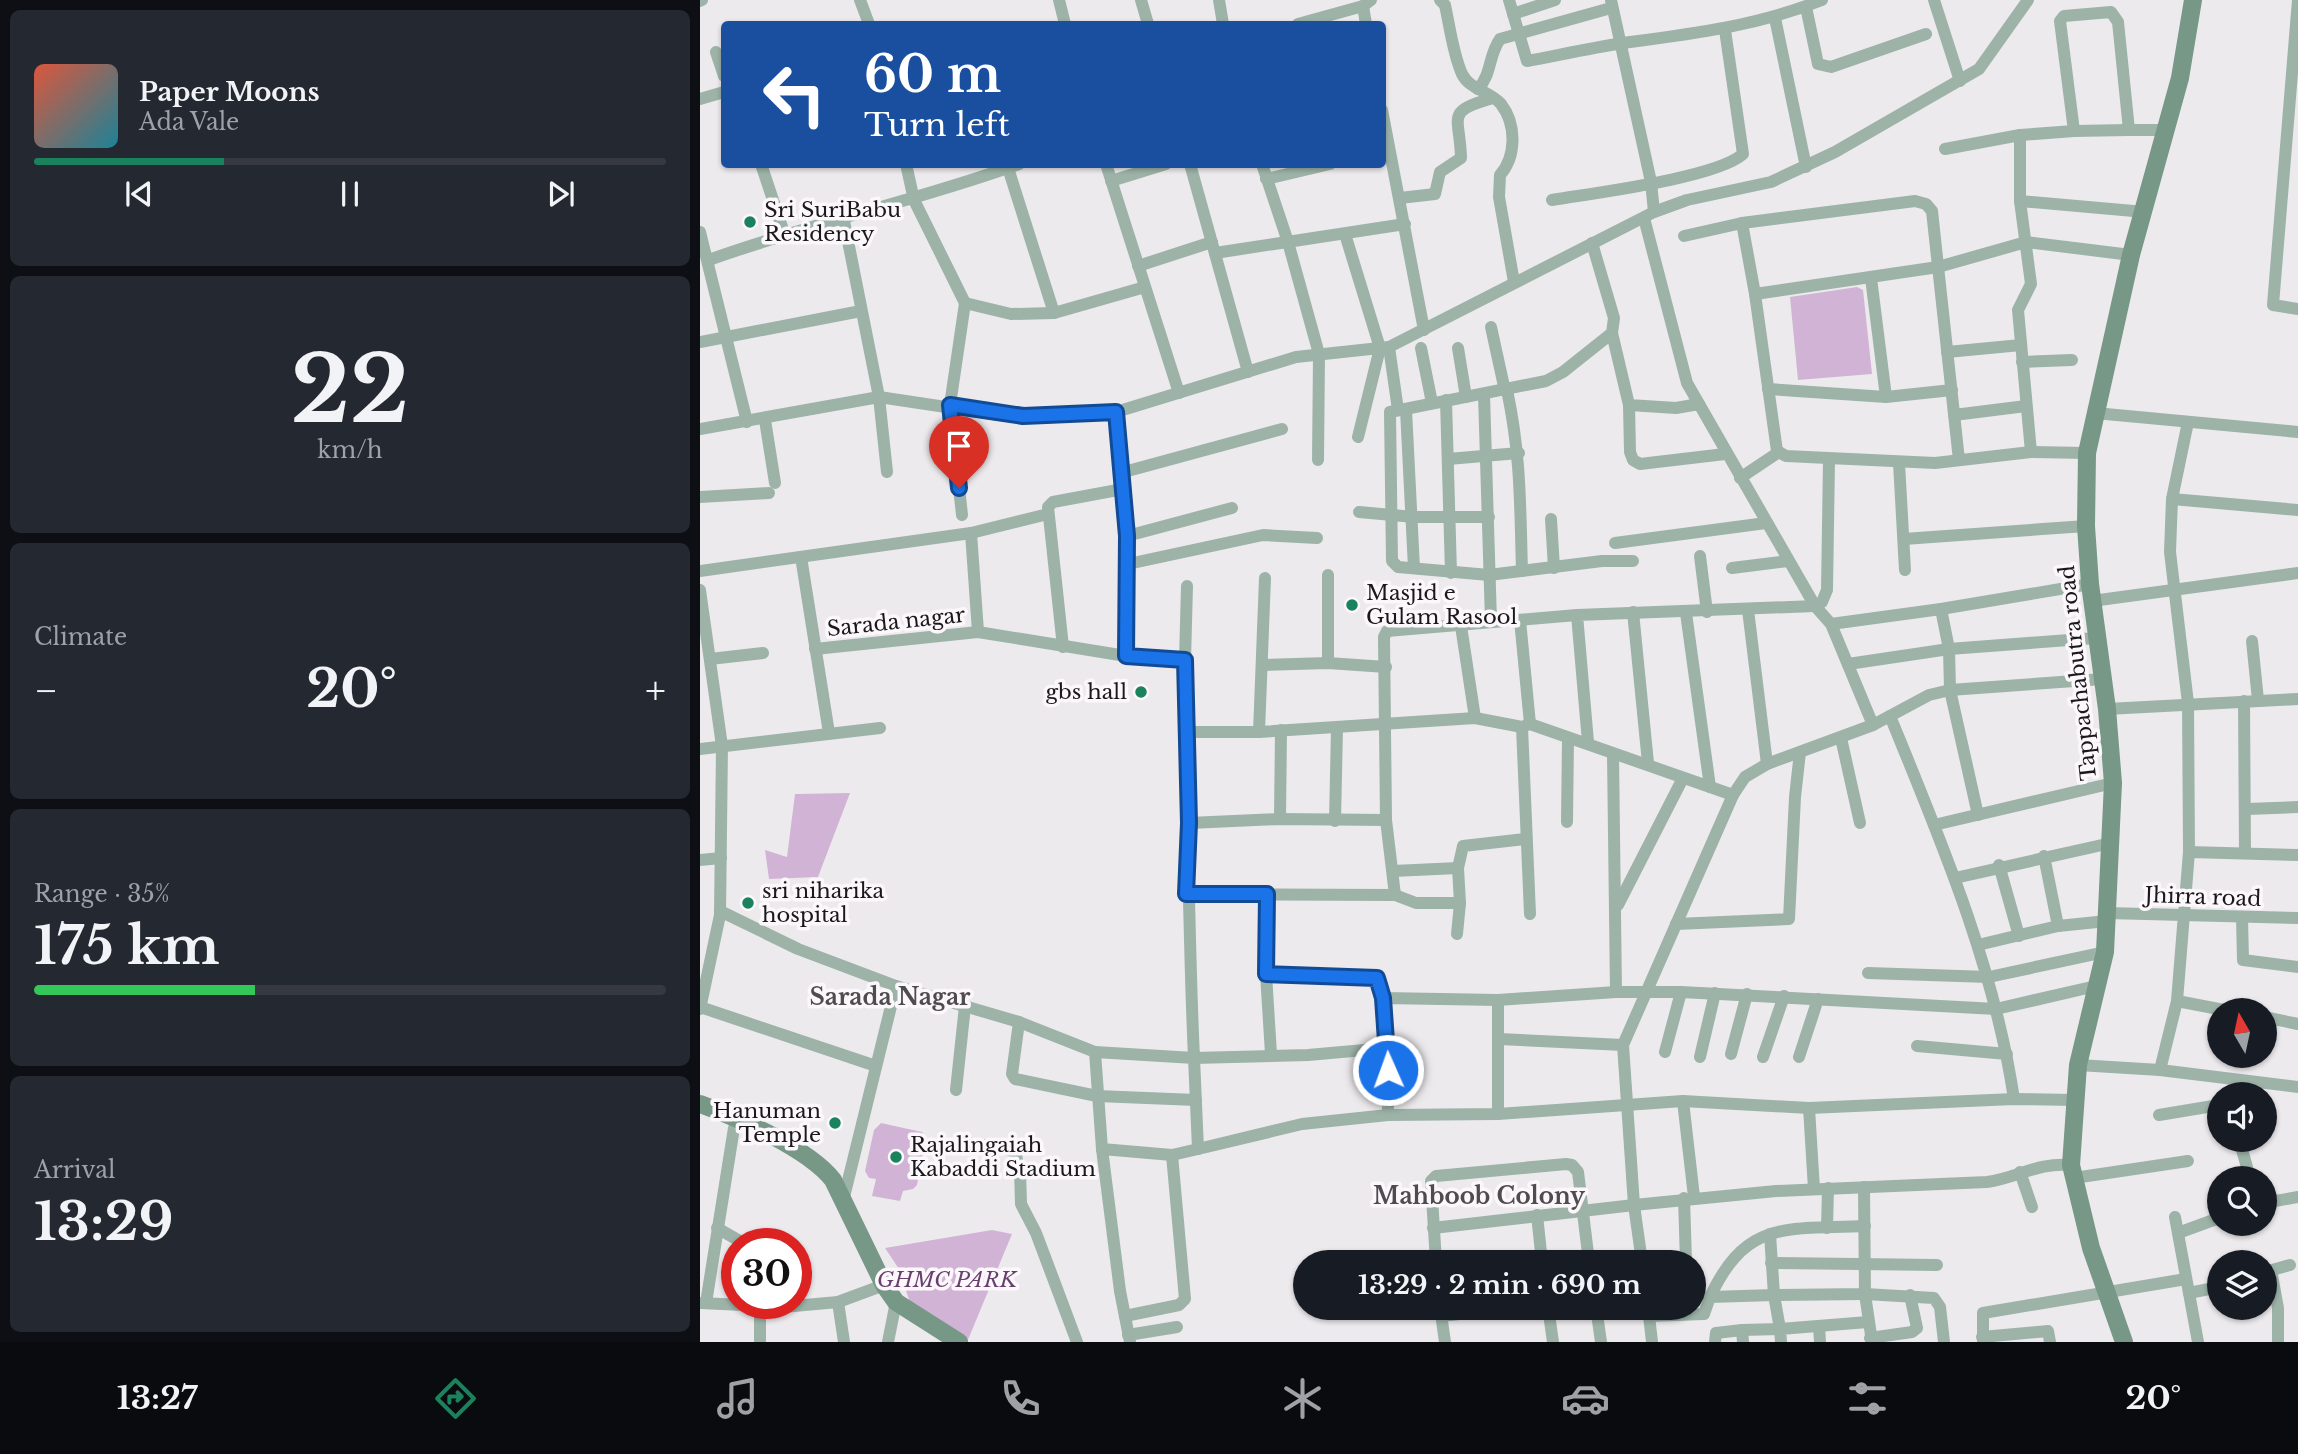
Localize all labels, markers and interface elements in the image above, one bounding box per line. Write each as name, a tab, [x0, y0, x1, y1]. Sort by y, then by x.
text: 60 m	[864, 44, 1001, 105]
icon: left	[749, 49, 840, 140]
text: Paper Moons	[139, 76, 320, 108]
text: Turn left	[864, 105, 1010, 145]
text: Ada Vale	[139, 108, 239, 136]
icon: previous	[120, 175, 158, 213]
icon: pause	[331, 175, 369, 213]
icon: next	[542, 175, 580, 213]
place label: Sri SuriBabu Residency	[764, 197, 901, 247]
marker: Sri SuriBabu Residency	[742, 214, 758, 230]
text: 22	[291, 334, 409, 447]
pin	[929, 416, 989, 488]
icon: arrive	[940, 427, 978, 465]
text: km/h	[317, 436, 383, 464]
street label: Tappachabutra road	[2054, 564, 2102, 782]
place label: Masjid e Gulam Rasool	[1366, 580, 1518, 630]
marker: Masjid e Gulam Rasool	[1344, 597, 1360, 613]
street label: Sarada nagar	[826, 602, 966, 642]
text: Climate	[34, 623, 127, 651]
text: 20°	[306, 657, 397, 721]
text: −	[34, 667, 58, 714]
text: +	[645, 667, 666, 714]
place label: gbs hall	[1045, 679, 1127, 705]
marker: gbs hall	[1133, 684, 1149, 700]
place label: sri niharika hospital	[762, 878, 885, 928]
text: Range · 35%	[34, 880, 170, 908]
street label: Jhirra road	[2141, 882, 2262, 912]
marker: sri niharika hospital	[740, 895, 756, 911]
text: 175 km	[34, 914, 220, 978]
district label: Sarada Nagar	[809, 983, 971, 1011]
north arrow	[2207, 998, 2277, 1068]
map controls	[2207, 998, 2277, 1320]
position arrow	[1351, 1033, 1425, 1107]
button: sound	[2207, 1082, 2277, 1152]
place label: Hanuman Temple	[713, 1098, 821, 1148]
marker: Hanuman Temple	[827, 1115, 843, 1131]
place label: Rajalingaiah Kabaddi Stadium	[910, 1132, 1096, 1182]
marker: Rajalingaiah Kabaddi Stadium	[888, 1149, 904, 1165]
text: Arrival	[34, 1156, 115, 1184]
button: search	[2207, 1166, 2277, 1236]
district label: Mahboob Colony	[1373, 1182, 1586, 1210]
text: 13:29	[34, 1190, 173, 1254]
speed limit sign: 30	[721, 1228, 812, 1319]
button: layers	[2207, 1250, 2277, 1320]
park label: GHMC PARK	[877, 1267, 1018, 1293]
text: 13:29 · 2 min · 690 m	[1358, 1269, 1641, 1301]
icon: directions	[431, 1374, 480, 1423]
icon: music	[713, 1374, 762, 1423]
icon: phone	[996, 1374, 1045, 1423]
icon: climate	[1278, 1374, 1327, 1423]
icon: car	[1561, 1374, 1610, 1423]
icon: filters	[1843, 1374, 1892, 1423]
text: 13:27	[117, 1378, 198, 1418]
text: 20°	[2126, 1378, 2181, 1418]

